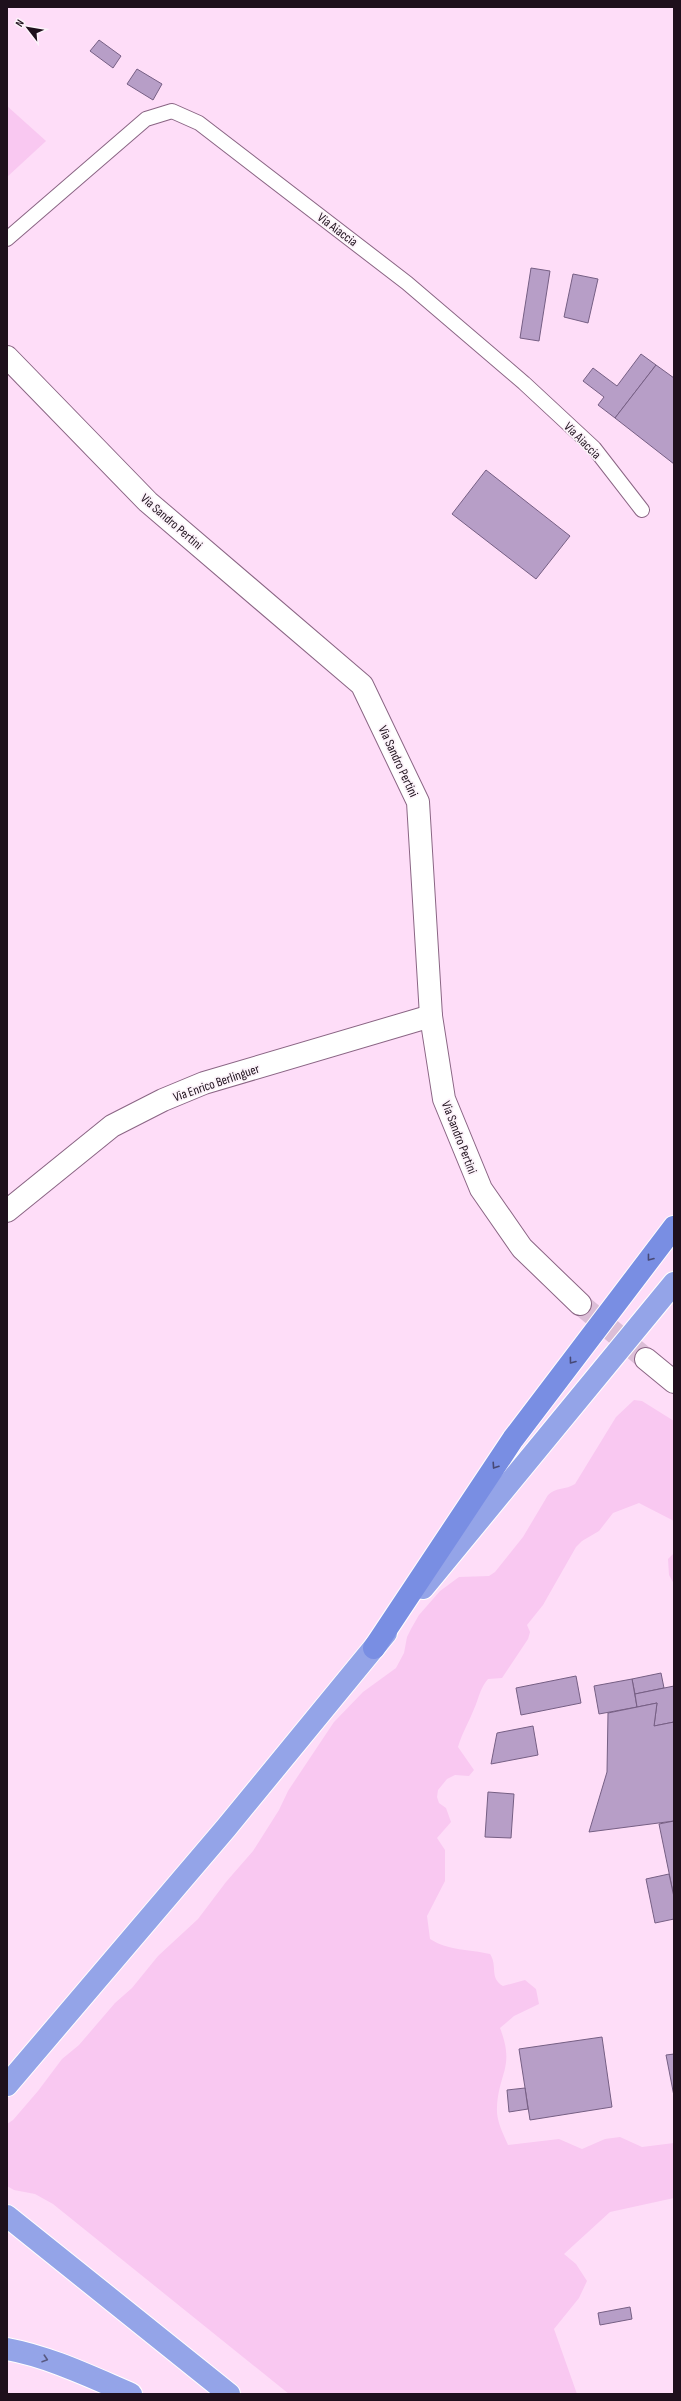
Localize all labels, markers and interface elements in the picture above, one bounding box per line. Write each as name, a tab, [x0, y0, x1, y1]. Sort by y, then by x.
north arrow	[8, 8, 48, 48]
text: N	[13, 17, 27, 29]
street label: Via Aiaccia	[314, 210, 361, 250]
street label: Via Aiaccia	[560, 419, 604, 463]
street label: Via Sandro Pertini	[137, 491, 206, 553]
street label: Via Sandro Pertini	[375, 723, 422, 800]
street label: Via Enrico Berlinguer	[171, 1061, 262, 1105]
street label: Via Sandro Pertini	[438, 1099, 480, 1176]
one-way arrow	[647, 1253, 654, 1260]
one-way arrow	[569, 1357, 576, 1364]
one-way arrow	[492, 1462, 500, 1469]
one-way arrow	[41, 2354, 48, 2363]

